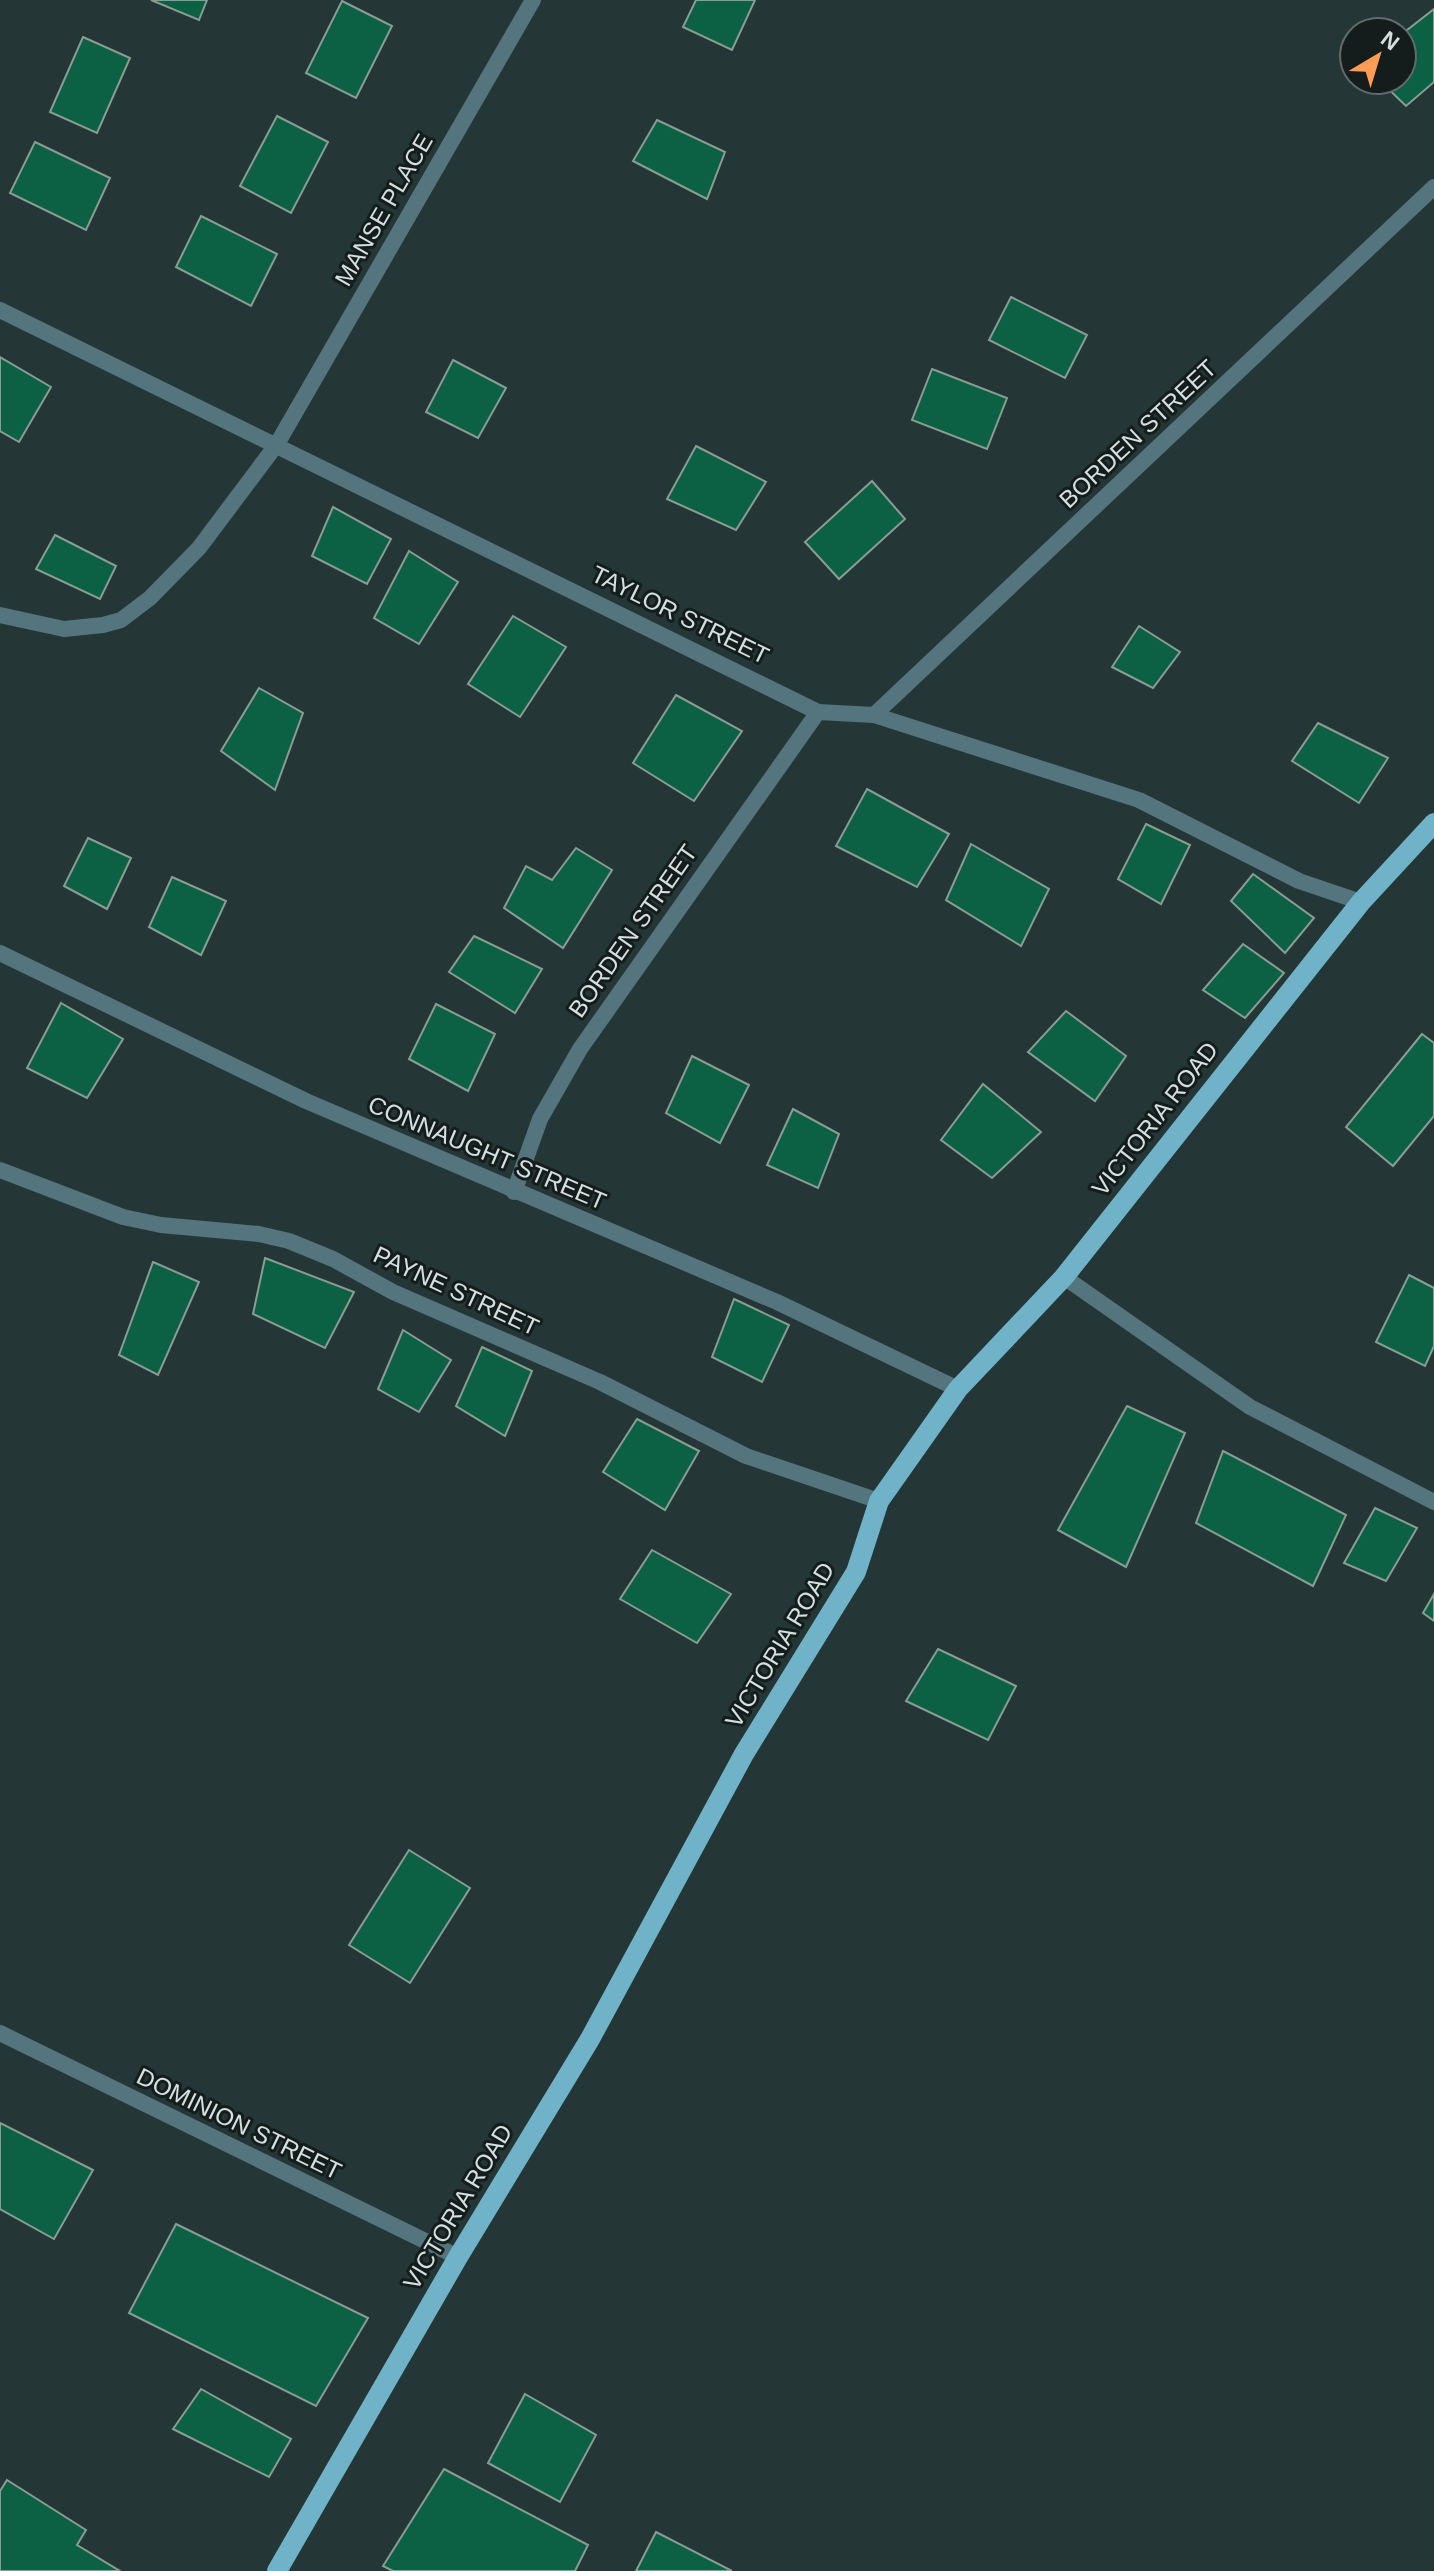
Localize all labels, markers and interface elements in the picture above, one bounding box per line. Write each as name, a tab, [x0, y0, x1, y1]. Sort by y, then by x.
north arrow	[1338, 16, 1418, 96]
text: N	[1376, 26, 1404, 55]
street label: MANSE PLACE	[329, 129, 438, 290]
street label: BORDEN STREET	[1054, 354, 1222, 513]
street label: TAYLOR STREET	[587, 560, 774, 669]
street label: BORDEN STREET	[563, 839, 702, 1022]
street label: VICTORIA ROAD	[1086, 1036, 1223, 1201]
street label: CONNAUGHT STREET	[364, 1090, 610, 1215]
street label: PAYNE STREET	[369, 1240, 543, 1341]
street label: VICTORIA ROAD	[720, 1557, 839, 1732]
street label: DOMINION STREET	[133, 2062, 346, 2185]
street label: VICTORIA ROAD	[398, 2119, 517, 2294]

